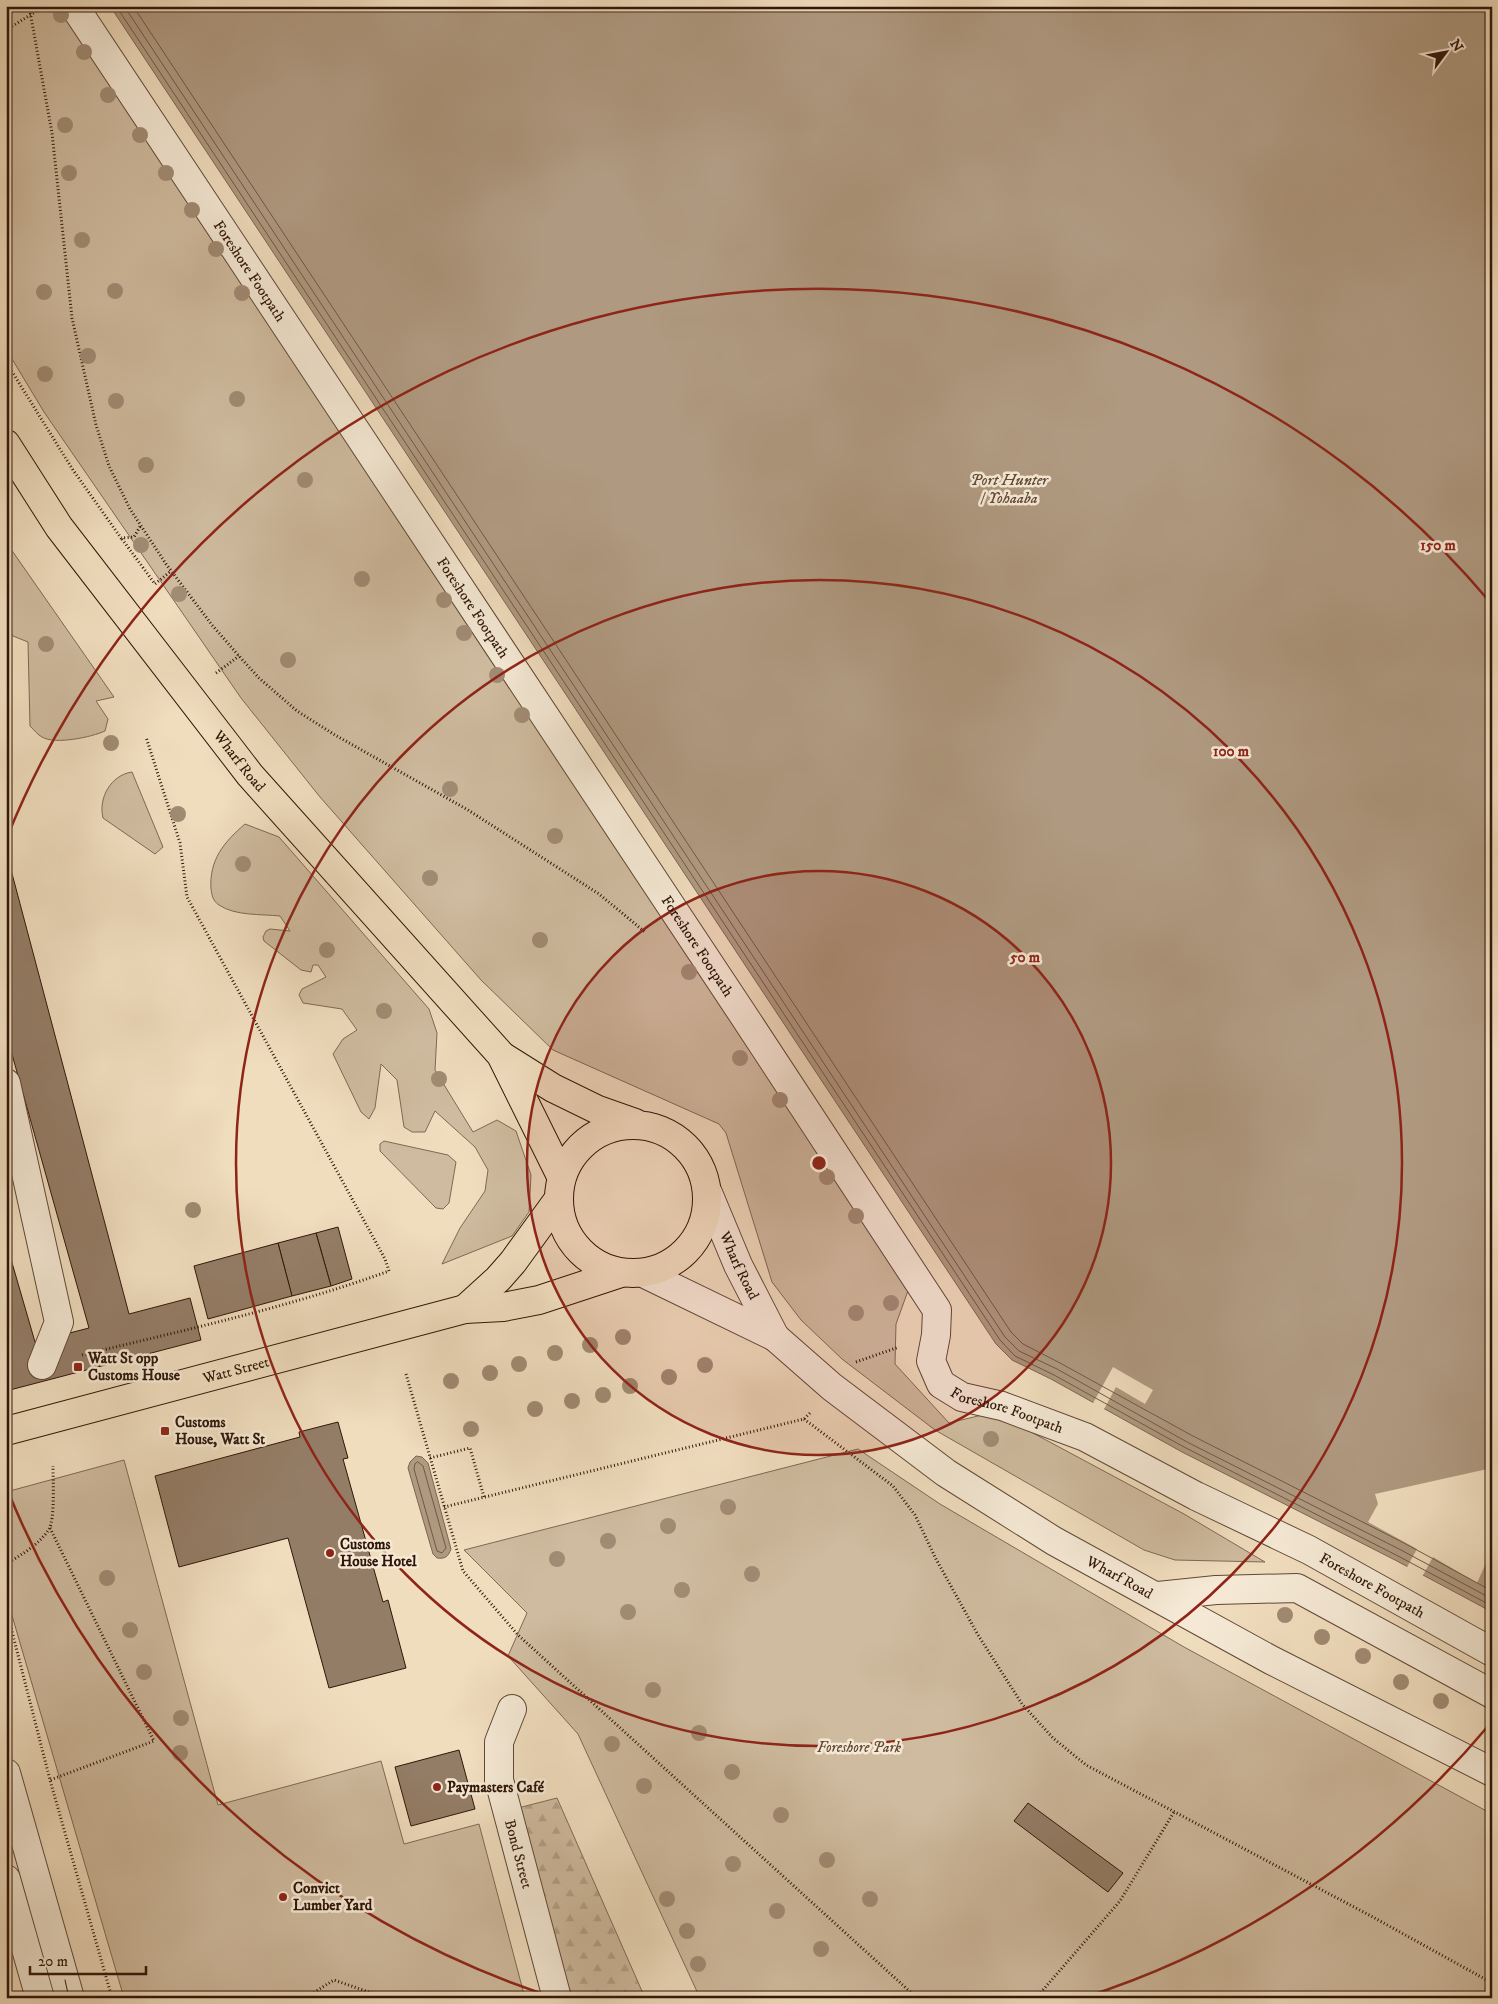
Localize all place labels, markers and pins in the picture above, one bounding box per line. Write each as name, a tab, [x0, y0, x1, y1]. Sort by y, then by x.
centre of rings	[810, 1154, 828, 1172]
place label: Watt St opp Customs House	[87, 1349, 181, 1385]
marker: Watt St opp Customs House	[72, 1361, 84, 1373]
place label: Customs House, Watt St	[175, 1413, 265, 1449]
marker: Customs House, Watt St	[159, 1425, 171, 1437]
place label: Customs House Hotel	[340, 1535, 417, 1571]
marker: Customs House Hotel	[324, 1547, 336, 1559]
place label: Paymasters Café	[447, 1778, 545, 1797]
marker: Paymasters Café	[431, 1781, 443, 1793]
place label: Convict Lumber Yard	[293, 1879, 373, 1915]
marker: Convict Lumber Yard	[277, 1891, 289, 1903]

